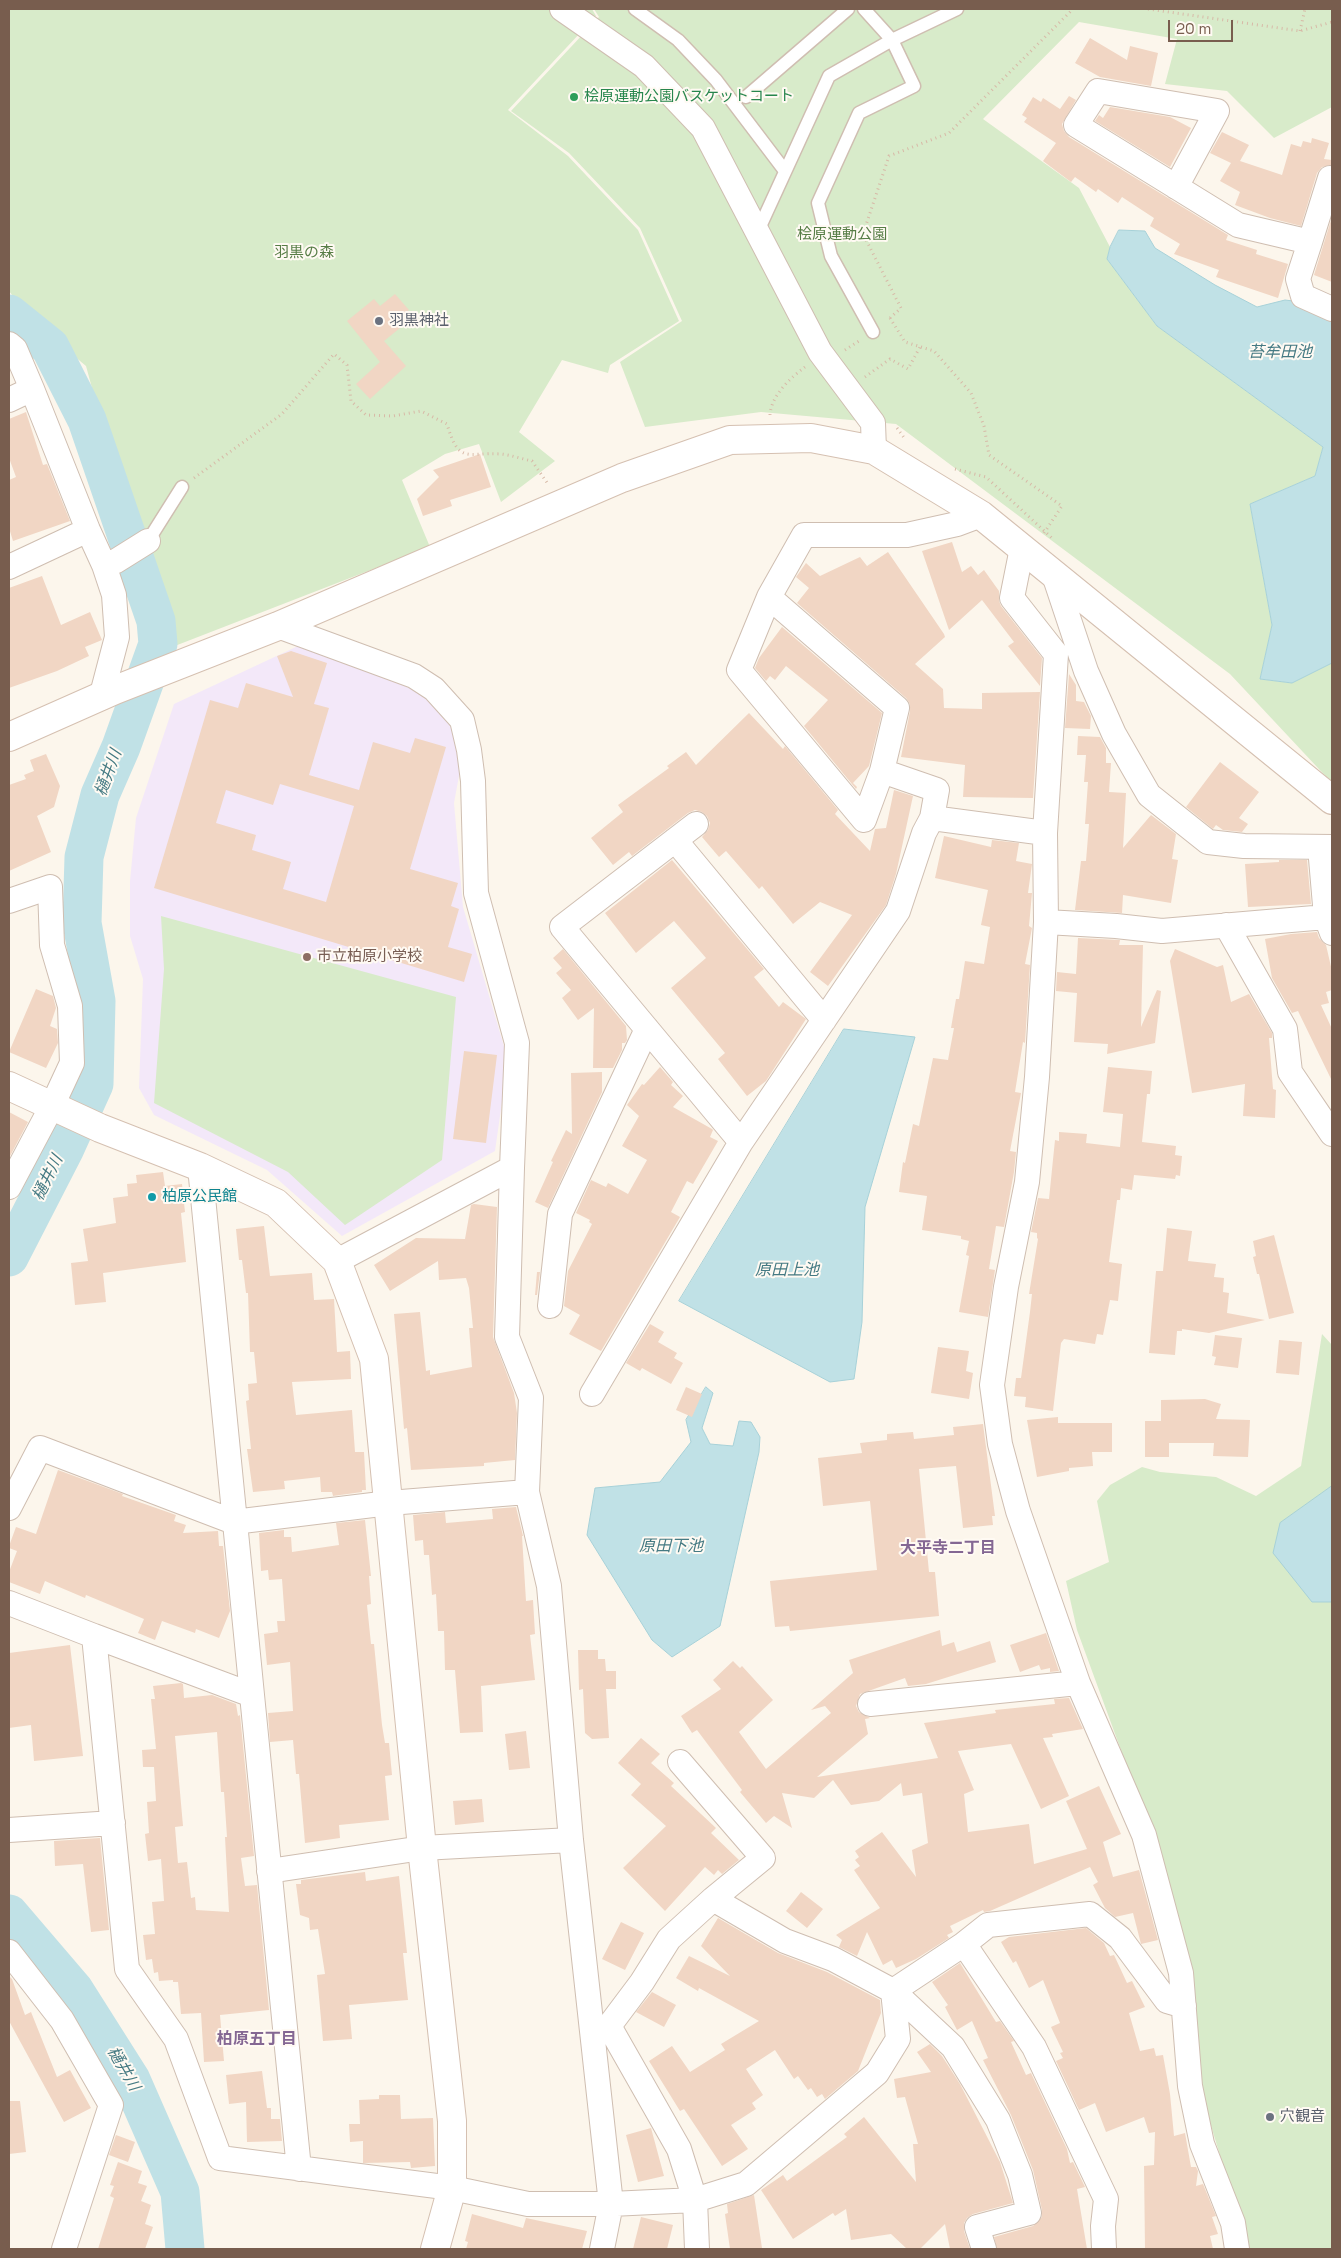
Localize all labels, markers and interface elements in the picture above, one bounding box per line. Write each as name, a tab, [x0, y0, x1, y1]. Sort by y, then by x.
scale bar	[1171, 10, 1236, 42]
text: 20 m	[1176, 19, 1211, 38]
place label: 桧原運動公園バスケットコート	[584, 88, 794, 106]
marker: 桧原運動公園バスケットコート	[568, 91, 580, 103]
park label: 桧原運動公園	[797, 226, 887, 244]
park label: 羽黒の森	[274, 244, 334, 262]
place label: 羽黒神社	[389, 312, 449, 330]
marker: 羽黒神社	[373, 315, 385, 327]
water label: 苔牟田池	[1248, 343, 1312, 363]
water label: 樋井川	[92, 747, 126, 799]
place label: 市立柏原小学校	[317, 948, 422, 966]
marker: 市立柏原小学校	[301, 951, 313, 963]
water label: 樋井川	[29, 1152, 67, 1204]
place label: 柏原公民館	[162, 1188, 237, 1206]
marker: 柏原公民館	[146, 1191, 158, 1203]
water label: 原田上池	[755, 1261, 819, 1281]
water label: 原田下池	[639, 1537, 703, 1557]
district label: 大平寺二丁目	[900, 1539, 996, 1559]
district label: 柏原五丁目	[217, 2030, 297, 2050]
water label: 樋井川	[103, 2043, 143, 2095]
place label: 穴観音	[1280, 2108, 1325, 2126]
marker: 穴観音	[1264, 2111, 1276, 2123]

